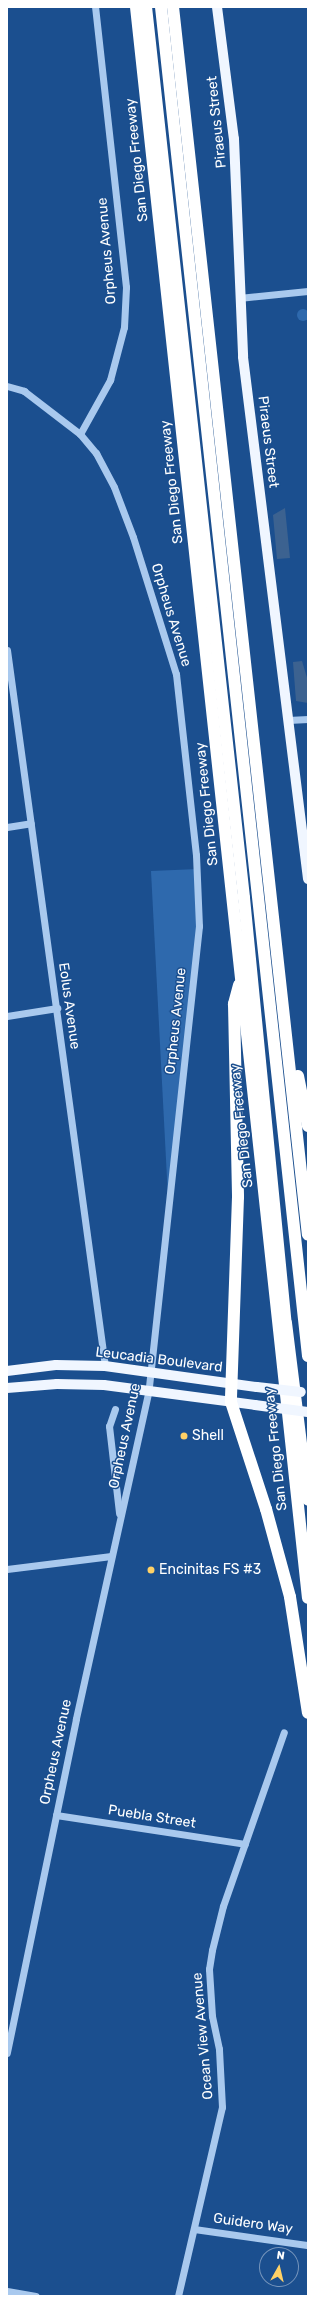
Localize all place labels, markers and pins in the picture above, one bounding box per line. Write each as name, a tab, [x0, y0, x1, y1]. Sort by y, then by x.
place label: Shell	[192, 1428, 224, 1444]
marker: Shell	[179, 1431, 189, 1441]
place label: Encinitas FS #3	[159, 1562, 261, 1578]
marker: Encinitas FS #3	[146, 1565, 156, 1575]

